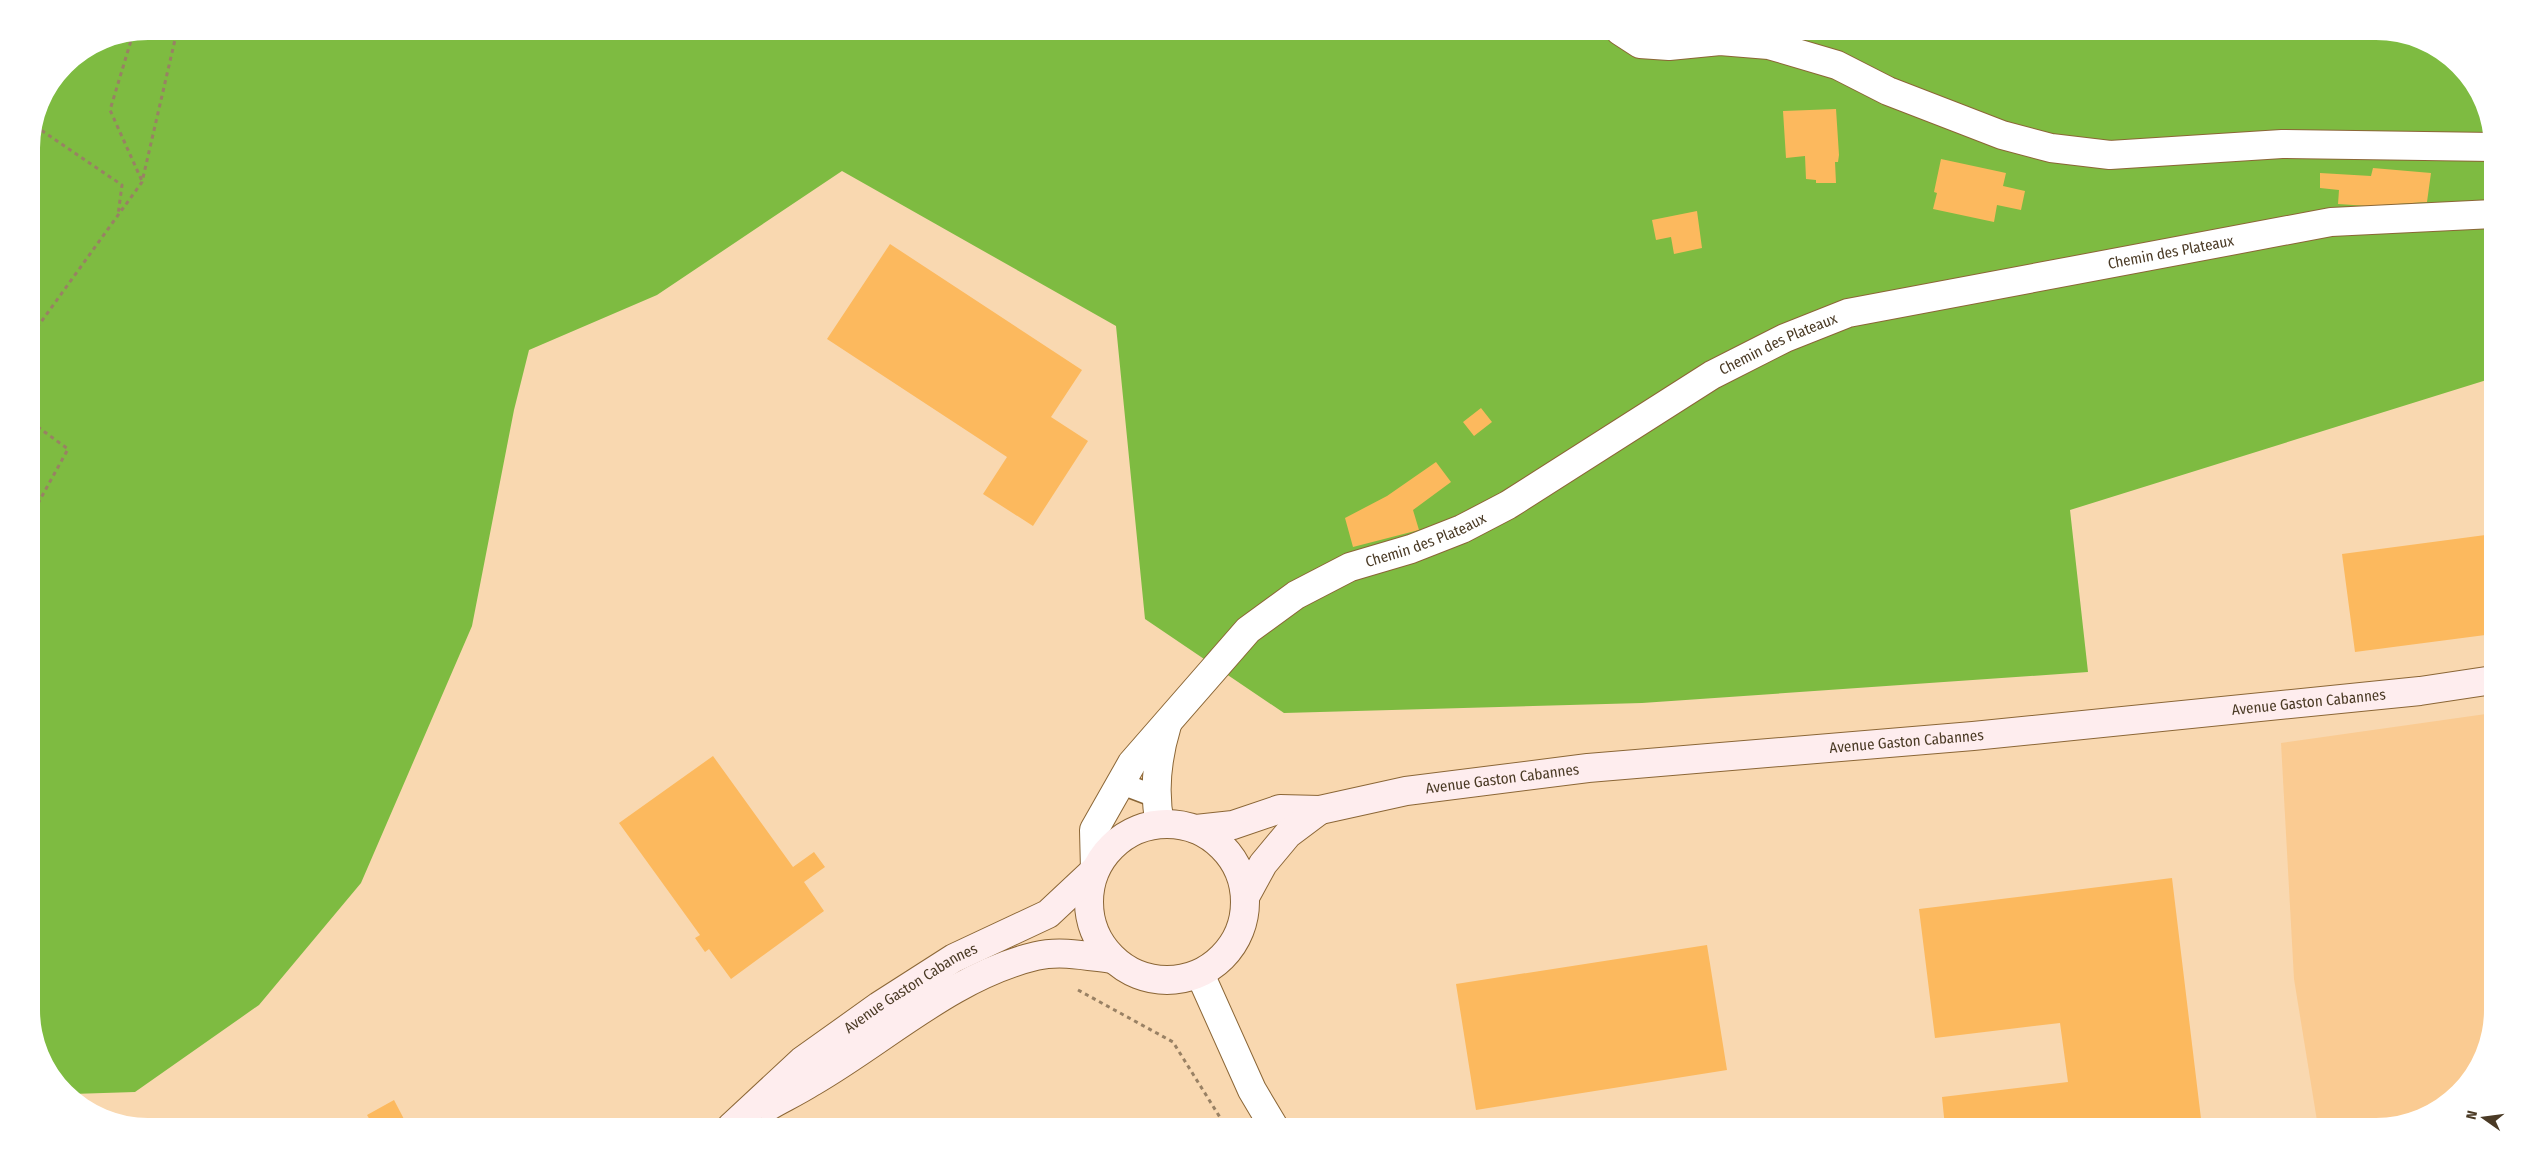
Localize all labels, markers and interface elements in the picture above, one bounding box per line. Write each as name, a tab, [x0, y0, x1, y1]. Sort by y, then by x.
street label: Chemin des Plateaux	[2106, 231, 2236, 273]
street label: Chemin des Plateaux	[1716, 309, 1840, 379]
street label: Chemin des Plateaux	[1363, 509, 1489, 571]
street label: Avenue Gaston Cabannes	[2231, 686, 2386, 719]
street label: Avenue Gaston Cabannes	[1829, 726, 1984, 757]
street label: Avenue Gaston Cabannes	[1424, 760, 1580, 797]
street label: Avenue Gaston Cabannes	[841, 939, 980, 1037]
north arrow	[2459, 1093, 2509, 1143]
text: N	[2463, 1109, 2481, 1121]

